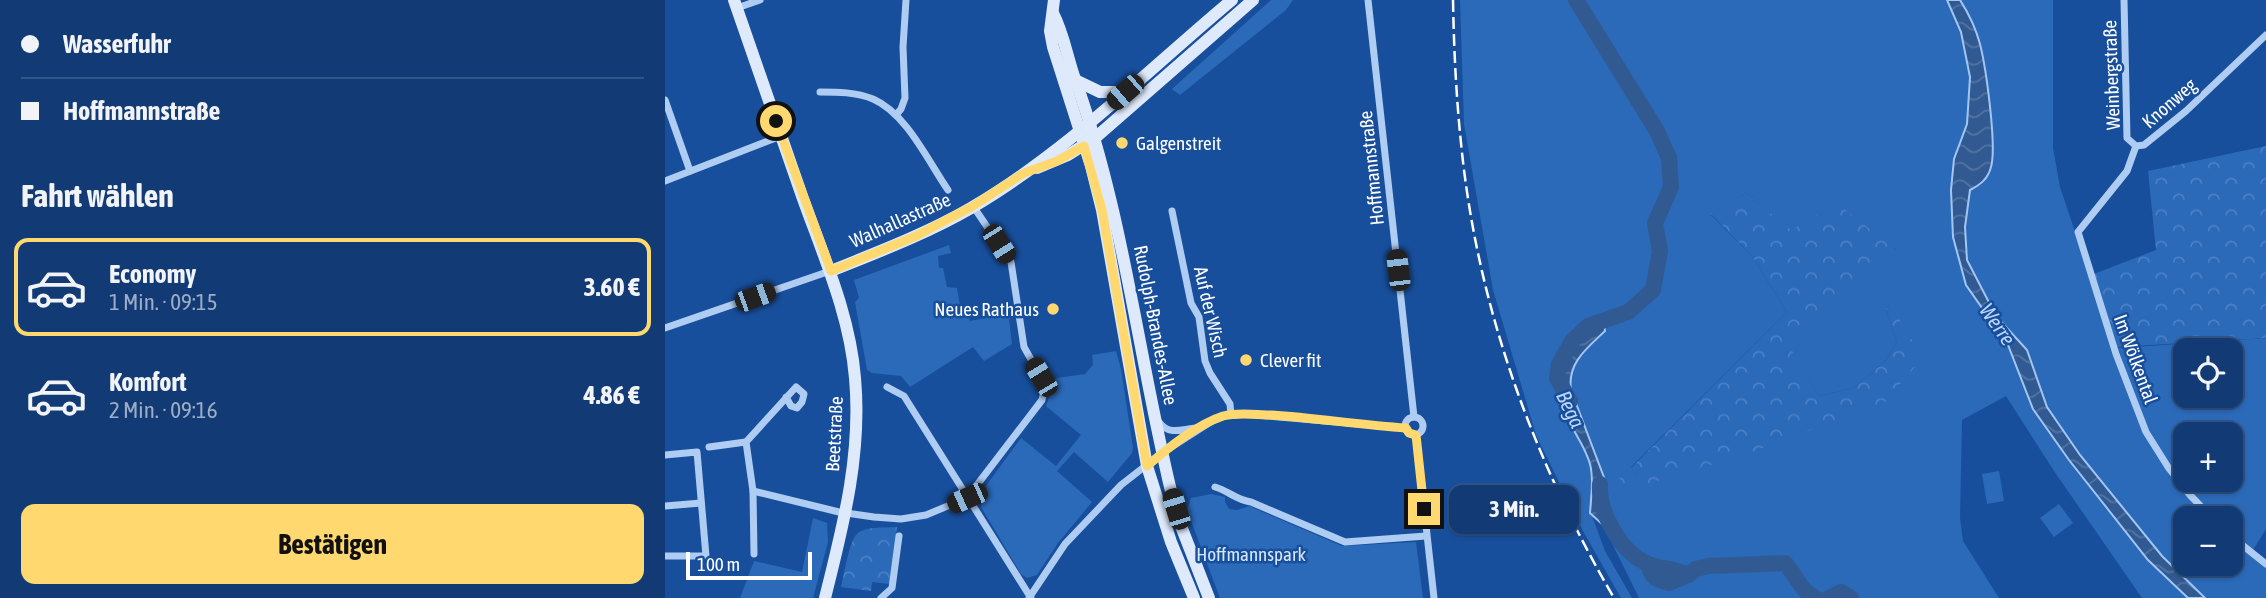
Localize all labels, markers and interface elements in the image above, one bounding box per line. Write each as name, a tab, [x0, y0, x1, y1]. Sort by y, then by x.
street label: Weinbergstraße	[2098, 20, 2124, 130]
text: Wasserfuhr	[63, 29, 171, 59]
car	[1103, 70, 1148, 114]
street label: Knonweg	[2137, 73, 2201, 133]
text: Hoffmannstraße	[63, 96, 220, 126]
route start	[760, 105, 792, 137]
street label: Hoffmannstraße	[1354, 110, 1388, 226]
place label: Galgenstreit	[1136, 132, 1222, 154]
marker: Galgenstreit	[1114, 135, 1130, 151]
text: Fahrt wählen	[21, 177, 174, 214]
street label: Walhallastraße	[846, 188, 954, 252]
car	[979, 221, 1020, 267]
street label: Rudolph-Brandes-Allee	[1130, 243, 1182, 407]
car	[1386, 248, 1411, 292]
icon: car	[25, 256, 88, 319]
text: Economy	[109, 259, 196, 289]
street label: Auf der Wisch	[1190, 264, 1232, 360]
text: 3.60 €	[583, 272, 640, 302]
car	[732, 280, 779, 314]
text: 1 Min. · 09:15	[109, 289, 217, 315]
place label: Neues Rathaus	[934, 298, 1039, 320]
water label: Werre	[1975, 299, 2021, 349]
marker: Neues Rathaus	[1045, 301, 1061, 317]
street label: Im Wölkental	[2110, 311, 2162, 407]
map controls	[2173, 338, 2243, 576]
button: locate	[2173, 338, 2243, 408]
place label: Clever fit	[1260, 349, 1321, 371]
marker: Clever fit	[1238, 352, 1254, 368]
car	[1022, 354, 1061, 400]
icon: car	[25, 364, 88, 427]
text: Komfort	[109, 367, 186, 397]
text: 4.86 €	[583, 380, 640, 410]
water label: Bega	[1552, 387, 1590, 432]
street label: Beetstraße	[821, 396, 847, 472]
text: 2 Min. · 09:16	[109, 397, 217, 423]
button: +	[2173, 422, 2243, 492]
car	[944, 480, 991, 516]
callout: 3 Min.	[1449, 484, 1578, 534]
car	[1160, 486, 1193, 532]
route end	[1408, 493, 1440, 525]
text: 3 Min.	[1489, 496, 1539, 522]
button: Bestätigen	[21, 504, 644, 584]
button: −	[2173, 506, 2243, 576]
park label: Hoffmannspark	[1196, 543, 1306, 565]
scale bar	[686, 549, 812, 581]
text: 100 m	[697, 553, 740, 575]

